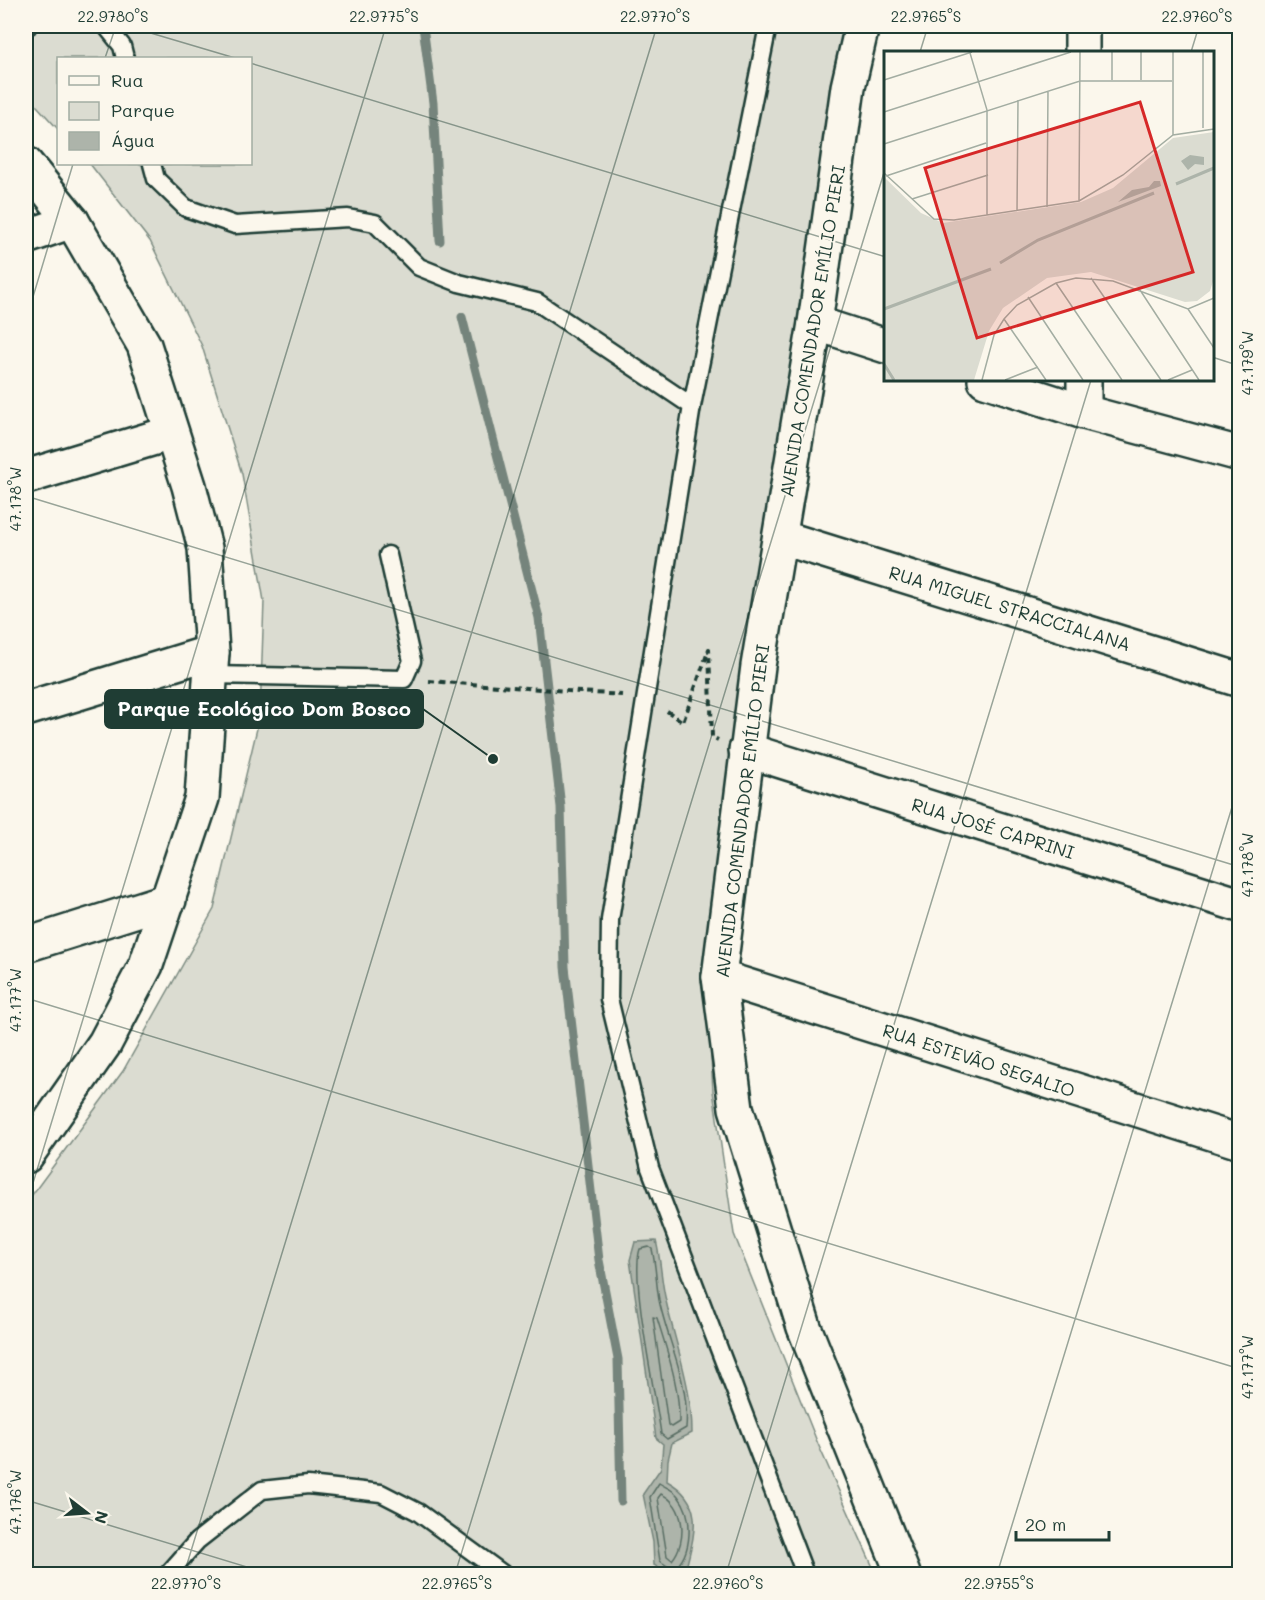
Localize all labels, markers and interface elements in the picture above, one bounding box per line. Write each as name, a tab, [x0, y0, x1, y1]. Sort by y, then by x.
text: 22.9780°S	[78, 6, 148, 26]
text: 22.9775°S	[349, 6, 419, 26]
text: 22.9770°S	[620, 6, 690, 26]
text: 22.9765°S	[891, 6, 961, 26]
text: 22.9760°S	[1162, 6, 1232, 26]
inset map	[884, 51, 1214, 381]
legend	[57, 57, 252, 165]
text: Rua	[111, 68, 144, 92]
text: Parque	[111, 98, 175, 122]
text: Água	[111, 128, 155, 152]
street label: AVENIDA COMENDADOR EMÍLIO PIERI	[774, 163, 850, 499]
text: 47.179°W	[1237, 331, 1257, 395]
text: 47.178°W	[5, 467, 25, 531]
street label: RUA MIGUEL STRACCIALANA	[886, 560, 1134, 656]
street label: AVENIDA COMENDADOR EMÍLIO PIERI	[710, 643, 774, 979]
callout: Parque Ecológico Dom Bosco	[105, 690, 423, 728]
text: Parque Ecológico Dom Bosco	[117, 695, 411, 721]
street label: RUA JOSÉ CAPRINI	[909, 792, 1077, 864]
text: 47.178°W	[1237, 833, 1257, 897]
text: 47.177°W	[5, 968, 25, 1032]
street label: RUA ESTEVÃO SEGALIO	[880, 1018, 1078, 1102]
text: 47.177°W	[1237, 1335, 1257, 1399]
text: 47.176°W	[5, 1470, 25, 1534]
north arrow	[57, 1483, 117, 1543]
scale bar	[1016, 1504, 1109, 1542]
text: N	[90, 1509, 114, 1526]
text: 20 m	[1025, 1512, 1066, 1536]
text: 22.9770°S	[151, 1573, 221, 1593]
text: 22.9765°S	[422, 1573, 492, 1593]
text: 22.9760°S	[693, 1573, 763, 1593]
text: 22.9755°S	[964, 1573, 1034, 1593]

